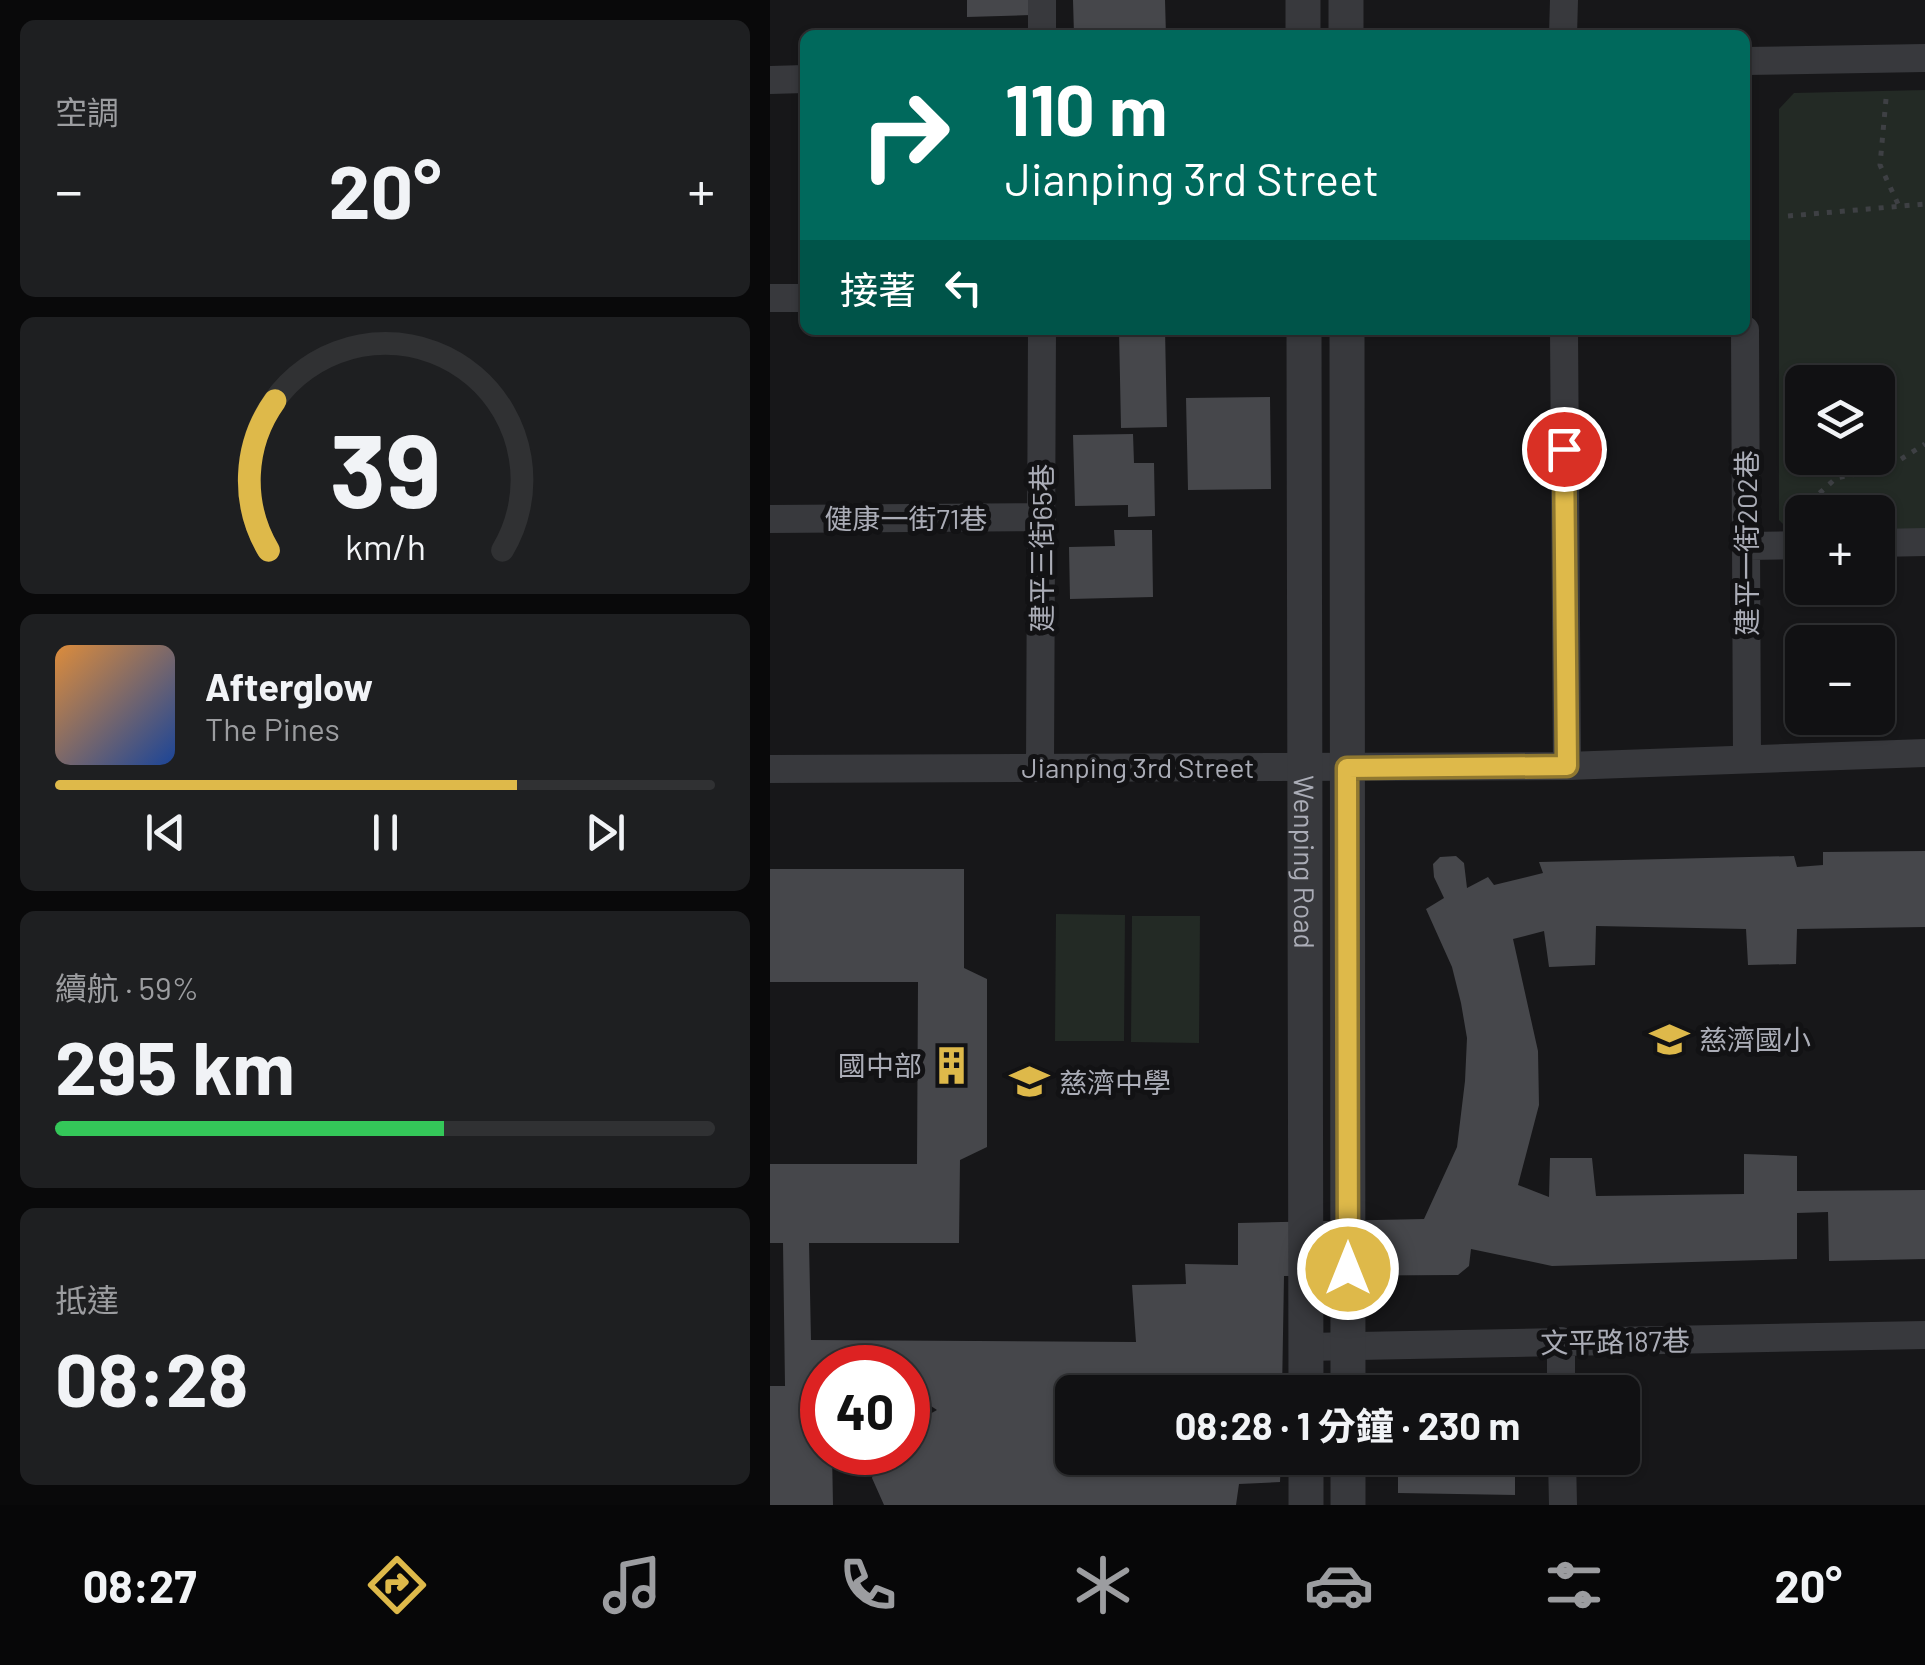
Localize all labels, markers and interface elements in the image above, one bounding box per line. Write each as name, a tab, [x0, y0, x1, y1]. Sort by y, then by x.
text: 110 m	[1005, 66, 1167, 150]
icon: right	[840, 70, 970, 200]
text: 空調	[55, 92, 119, 130]
text: 20°	[329, 144, 441, 234]
text: Jianping 3rd Street	[1005, 151, 1379, 205]
text: −	[55, 156, 83, 222]
text: +	[687, 156, 715, 222]
icon: left	[936, 260, 991, 315]
text: 接著	[840, 266, 916, 312]
map controls	[1785, 365, 1895, 735]
button: layers	[1785, 365, 1895, 475]
text: 39	[329, 404, 441, 529]
pin	[1522, 407, 1607, 492]
icon: arrive	[1537, 422, 1592, 477]
street label: 建平一街202巷	[1729, 450, 1763, 636]
street label: 建平三街65巷	[1024, 464, 1058, 632]
button: +	[1785, 495, 1895, 605]
street label: 健康一街71巷	[824, 501, 988, 535]
text: km/h	[345, 524, 425, 567]
button: −	[1785, 625, 1895, 735]
text: Afterglow	[205, 663, 373, 709]
text: The Pines	[205, 709, 340, 747]
street label: Jianping 3rd Street	[1022, 750, 1254, 784]
street label: Wenping Road	[1288, 775, 1322, 949]
icon: previous	[138, 805, 193, 860]
icon: pause	[358, 805, 413, 860]
icon: next	[578, 805, 633, 860]
text: 續航 · 59%	[55, 968, 199, 1006]
school or university icon: 慈濟國小	[1648, 1018, 1690, 1060]
text: 295 km	[55, 1020, 295, 1110]
place label: 慈濟國小	[1699, 1022, 1811, 1056]
building icon: 國中部	[931, 1044, 973, 1086]
place label: 國中部	[838, 1048, 922, 1082]
school or university icon: 慈濟中學	[1008, 1061, 1050, 1103]
place label: 慈濟中學	[1059, 1065, 1171, 1099]
position arrow	[1296, 1217, 1400, 1321]
text: 抵達	[55, 1280, 119, 1318]
street label: 文平路187巷	[1540, 1323, 1690, 1359]
text: 08:28	[55, 1332, 248, 1422]
speed limit sign: 40	[800, 1345, 930, 1475]
text: 08:28 · 1 分鐘 · 230 m	[1175, 1402, 1520, 1448]
icon: directions	[362, 1550, 432, 1620]
icon: music	[597, 1550, 667, 1620]
icon: phone	[833, 1550, 903, 1620]
icon: climate	[1068, 1550, 1138, 1620]
icon: car	[1304, 1550, 1374, 1620]
icon: filters	[1539, 1550, 1609, 1620]
text: 08:27	[83, 1558, 197, 1612]
text: 20°	[1774, 1558, 1842, 1612]

